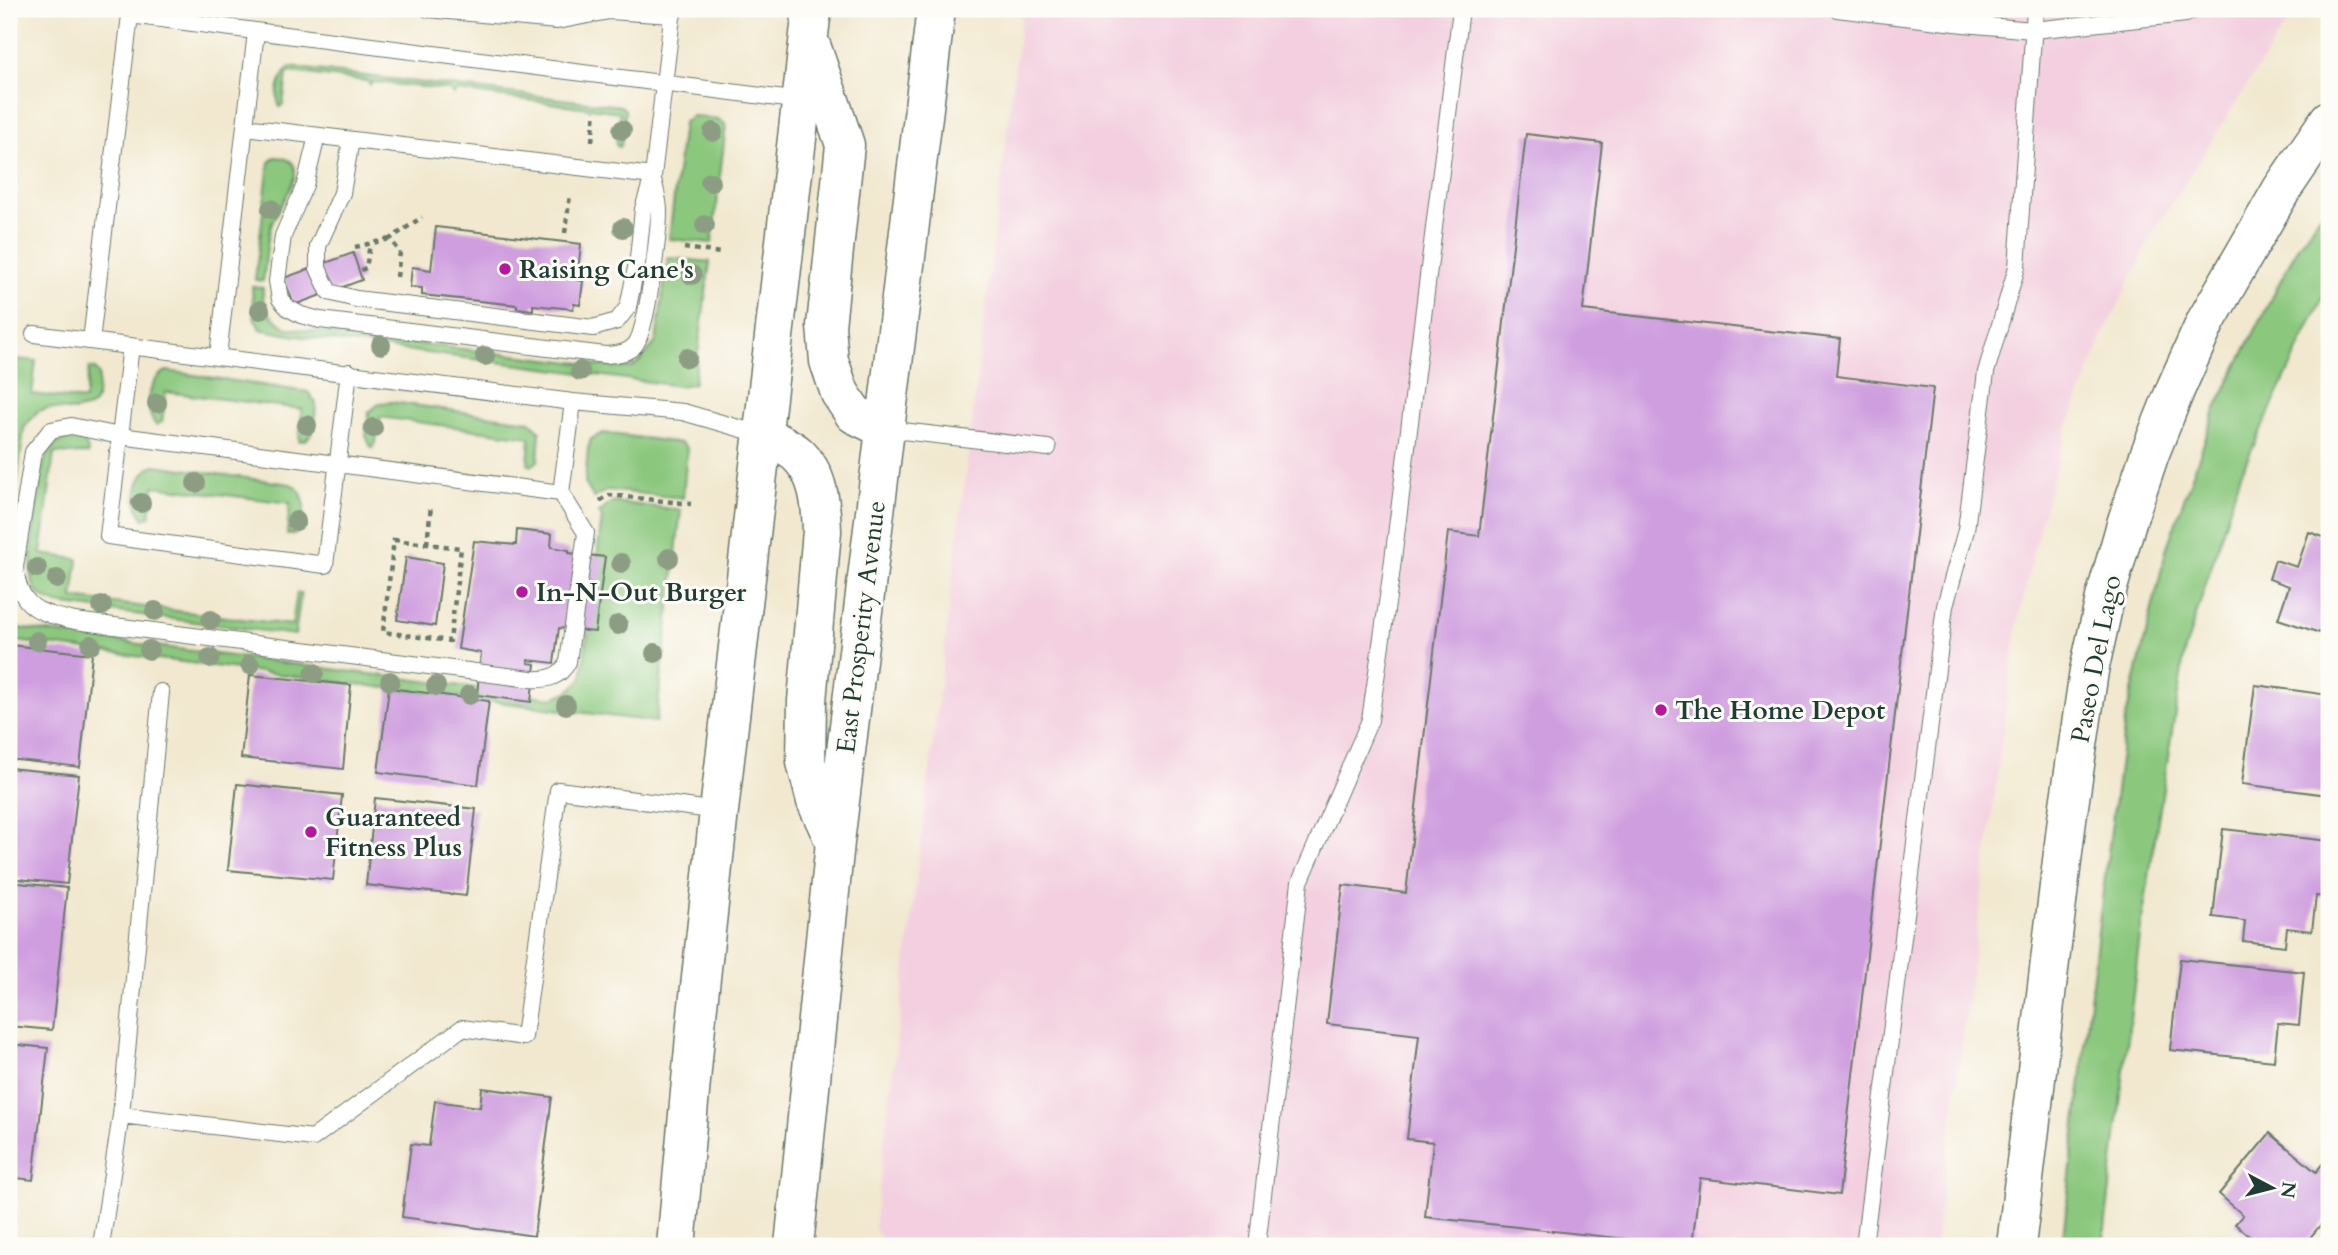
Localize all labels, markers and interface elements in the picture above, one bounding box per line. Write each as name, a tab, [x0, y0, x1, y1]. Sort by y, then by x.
place label: Raising Cane's	[519, 252, 694, 287]
marker: Raising Cane's	[497, 261, 513, 277]
street label: East Prosperity Avenue	[828, 499, 894, 755]
street label: Paseo Del Lago	[2063, 572, 2129, 746]
place label: In-N-Out Burger	[536, 575, 747, 610]
marker: In-N-Out Burger	[514, 584, 530, 600]
place label: The Home Depot	[1675, 693, 1885, 728]
marker: The Home Depot	[1653, 702, 1669, 718]
place label: Guaranteed Fitness Plus	[325, 800, 462, 865]
marker: Guaranteed Fitness Plus	[303, 824, 319, 840]
north arrow	[2236, 1154, 2306, 1224]
text: N	[2274, 1180, 2302, 1200]

